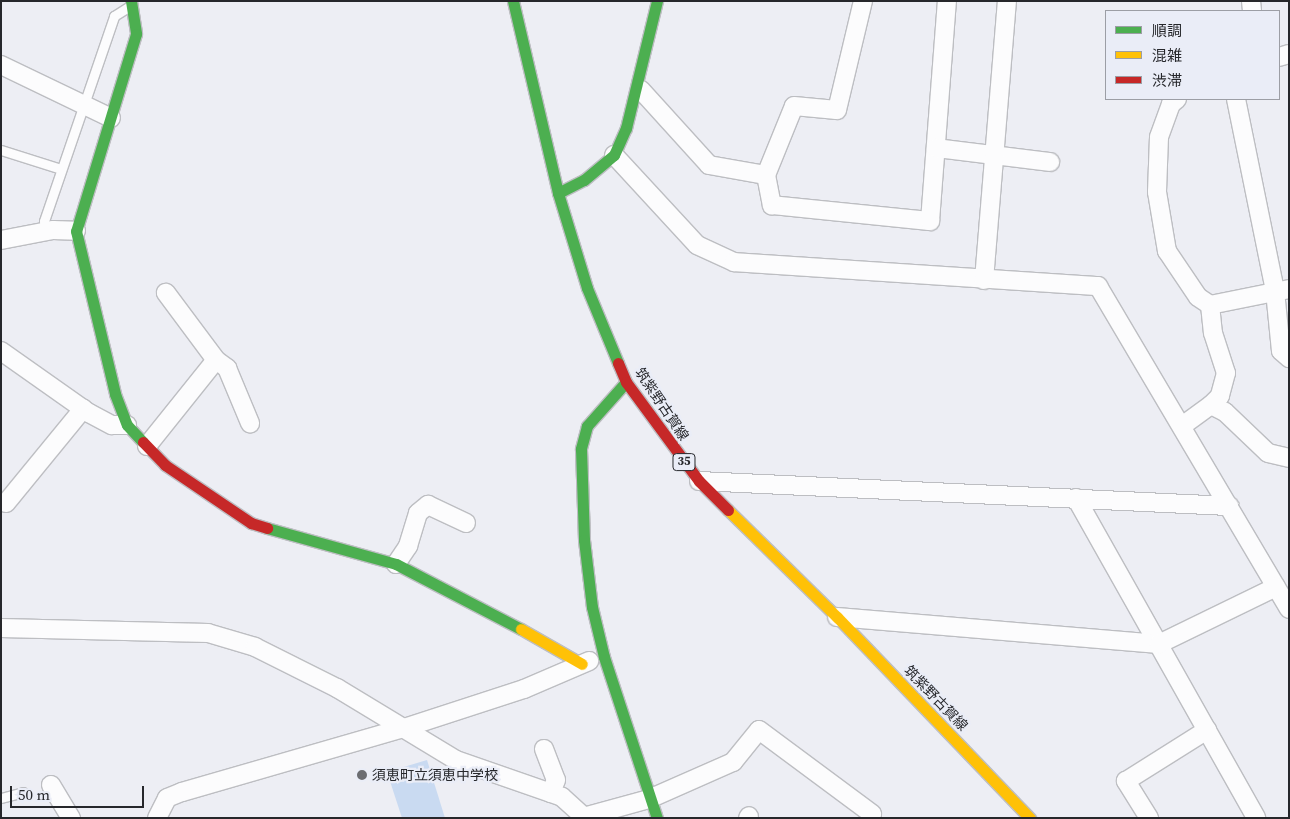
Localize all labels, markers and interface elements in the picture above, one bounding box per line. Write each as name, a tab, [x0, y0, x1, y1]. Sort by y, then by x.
legend	[1105, 10, 1280, 100]
text: 順調	[1152, 20, 1182, 41]
text: 混雑	[1152, 45, 1182, 66]
text: 渋滞	[1152, 70, 1182, 91]
street label: 筑紫野古賀線	[632, 364, 692, 444]
road number: 35	[672, 452, 696, 472]
street label: 筑紫野古賀線	[901, 662, 971, 734]
place label: 須恵町立須恵中学校	[372, 767, 498, 783]
marker: 須恵町立須恵中学校	[356, 769, 368, 781]
scale bar	[12, 776, 146, 808]
text: 50 m	[18, 784, 50, 805]

